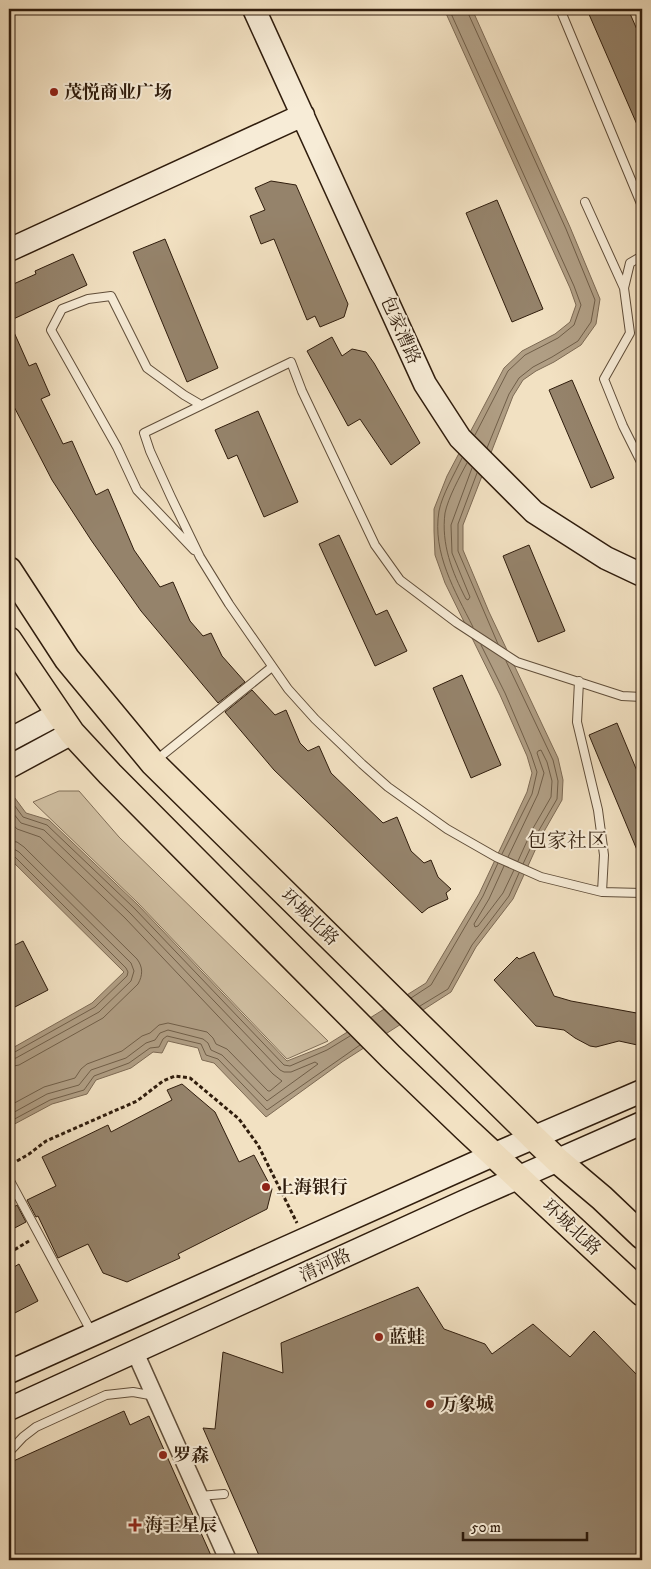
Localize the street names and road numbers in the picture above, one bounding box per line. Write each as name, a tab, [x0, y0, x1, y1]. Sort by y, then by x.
street label: 包家漕路	[375, 293, 425, 368]
street label: 环城北路	[276, 885, 343, 951]
street label: 环城北路	[537, 1195, 605, 1260]
street label: 清河路	[296, 1245, 355, 1287]

